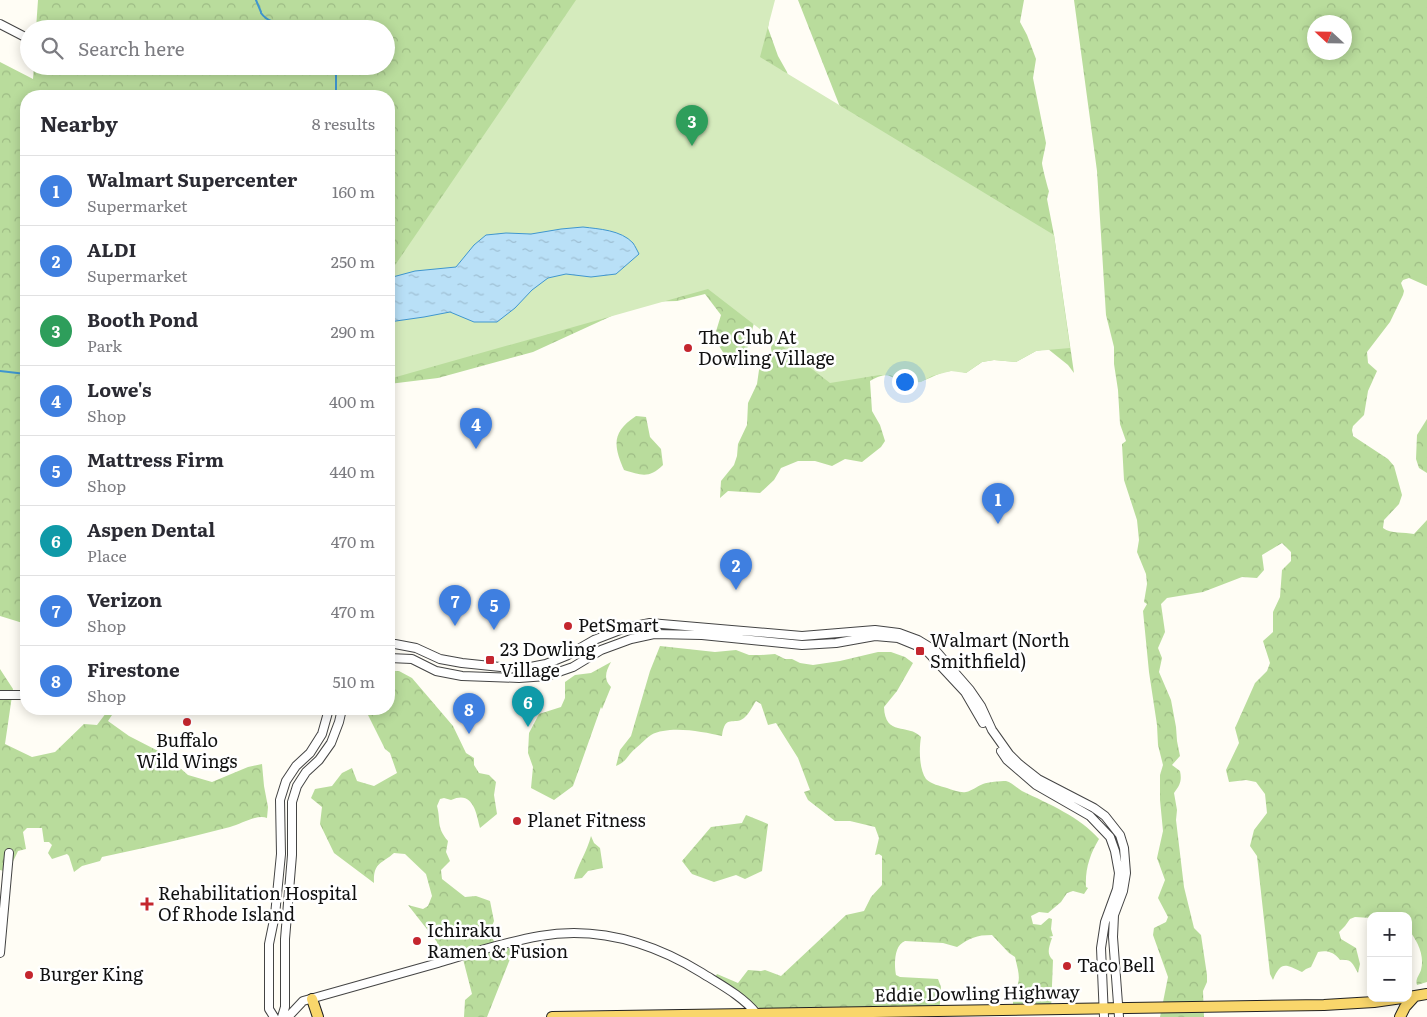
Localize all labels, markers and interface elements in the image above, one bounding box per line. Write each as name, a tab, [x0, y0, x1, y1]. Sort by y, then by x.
north arrow	[1307, 15, 1352, 60]
search box	[20, 20, 395, 75]
icon: search	[38, 34, 66, 62]
text: Search here	[78, 34, 185, 62]
pin: 3	[676, 105, 708, 146]
text: Nearby	[40, 107, 118, 138]
text: 8 results	[312, 111, 375, 135]
text: Walmart Supercenter	[87, 165, 297, 193]
text: 1	[53, 179, 59, 203]
text: 160 m	[332, 179, 375, 203]
text: Supermarket	[87, 193, 187, 217]
text: ALDI	[87, 235, 136, 263]
text: 2	[52, 249, 60, 273]
text: 250 m	[331, 249, 375, 273]
text: Supermarket	[87, 263, 187, 287]
text: Booth Pond	[87, 305, 198, 333]
text: 3	[52, 319, 60, 343]
text: 290 m	[331, 319, 375, 343]
place label: The Club At Dowling Village	[698, 323, 835, 371]
text: Park	[87, 333, 122, 357]
marker: The Club At Dowling Village	[682, 342, 694, 354]
your location	[892, 369, 918, 395]
text: Lowe's	[87, 375, 151, 403]
text: 4	[51, 389, 61, 413]
text: 400 m	[329, 389, 375, 413]
text: Shop	[87, 403, 126, 427]
pin: 4	[460, 408, 492, 449]
text: Mattress Firm	[87, 445, 224, 473]
text: 5	[52, 459, 60, 483]
text: 440 m	[329, 459, 375, 483]
text: Shop	[87, 473, 126, 497]
pin: 1	[982, 483, 1014, 524]
text: Aspen Dental	[87, 515, 215, 543]
text: 6	[51, 529, 61, 553]
text: 470 m	[331, 529, 375, 553]
text: Place	[87, 543, 127, 567]
pin: 2	[720, 549, 752, 590]
text: Verizon	[87, 585, 162, 613]
pin: 7	[439, 585, 471, 626]
pin: 5	[478, 589, 510, 630]
text: 7	[52, 599, 60, 623]
text: 470 m	[331, 599, 375, 623]
place label: PetSmart	[578, 611, 659, 638]
text: Shop	[87, 613, 126, 637]
marker: PetSmart	[562, 620, 574, 632]
place label: Walmart (North Smithfield)	[930, 626, 1070, 674]
place label: 23 Dowling Village	[500, 635, 597, 683]
marker: Walmart (North Smithfield)	[914, 645, 926, 657]
marker: 23 Dowling Village	[484, 654, 496, 666]
text: Firestone	[87, 655, 180, 683]
text: 8	[51, 669, 61, 693]
text: 510 m	[332, 669, 375, 693]
text: Shop	[87, 683, 126, 707]
pin: 6	[512, 686, 544, 727]
pin: 8	[453, 693, 485, 734]
marker: Buffalo Wild Wings	[181, 716, 193, 728]
place label: Buffalo Wild Wings	[137, 726, 237, 774]
place label: Planet Fitness	[527, 806, 646, 833]
marker: Planet Fitness	[511, 815, 523, 827]
place label: Rehabilitation Hospital Of Rhode Island	[158, 879, 357, 927]
marker: Rehabilitation Hospital Of Rhode Island	[140, 897, 154, 911]
map controls	[1367, 912, 1412, 1002]
button: +	[1367, 912, 1412, 957]
place label: Ichiraku Ramen & Fusion	[427, 916, 568, 964]
marker: Ichiraku Ramen & Fusion	[411, 935, 423, 947]
place label: Taco Bell	[1077, 951, 1155, 978]
button: −	[1367, 957, 1412, 1002]
place label: Burger King	[39, 960, 144, 987]
marker: Taco Bell	[1061, 960, 1073, 972]
marker: Burger King	[23, 969, 35, 981]
street label: Eddie Dowling Highway	[874, 977, 1081, 1008]

